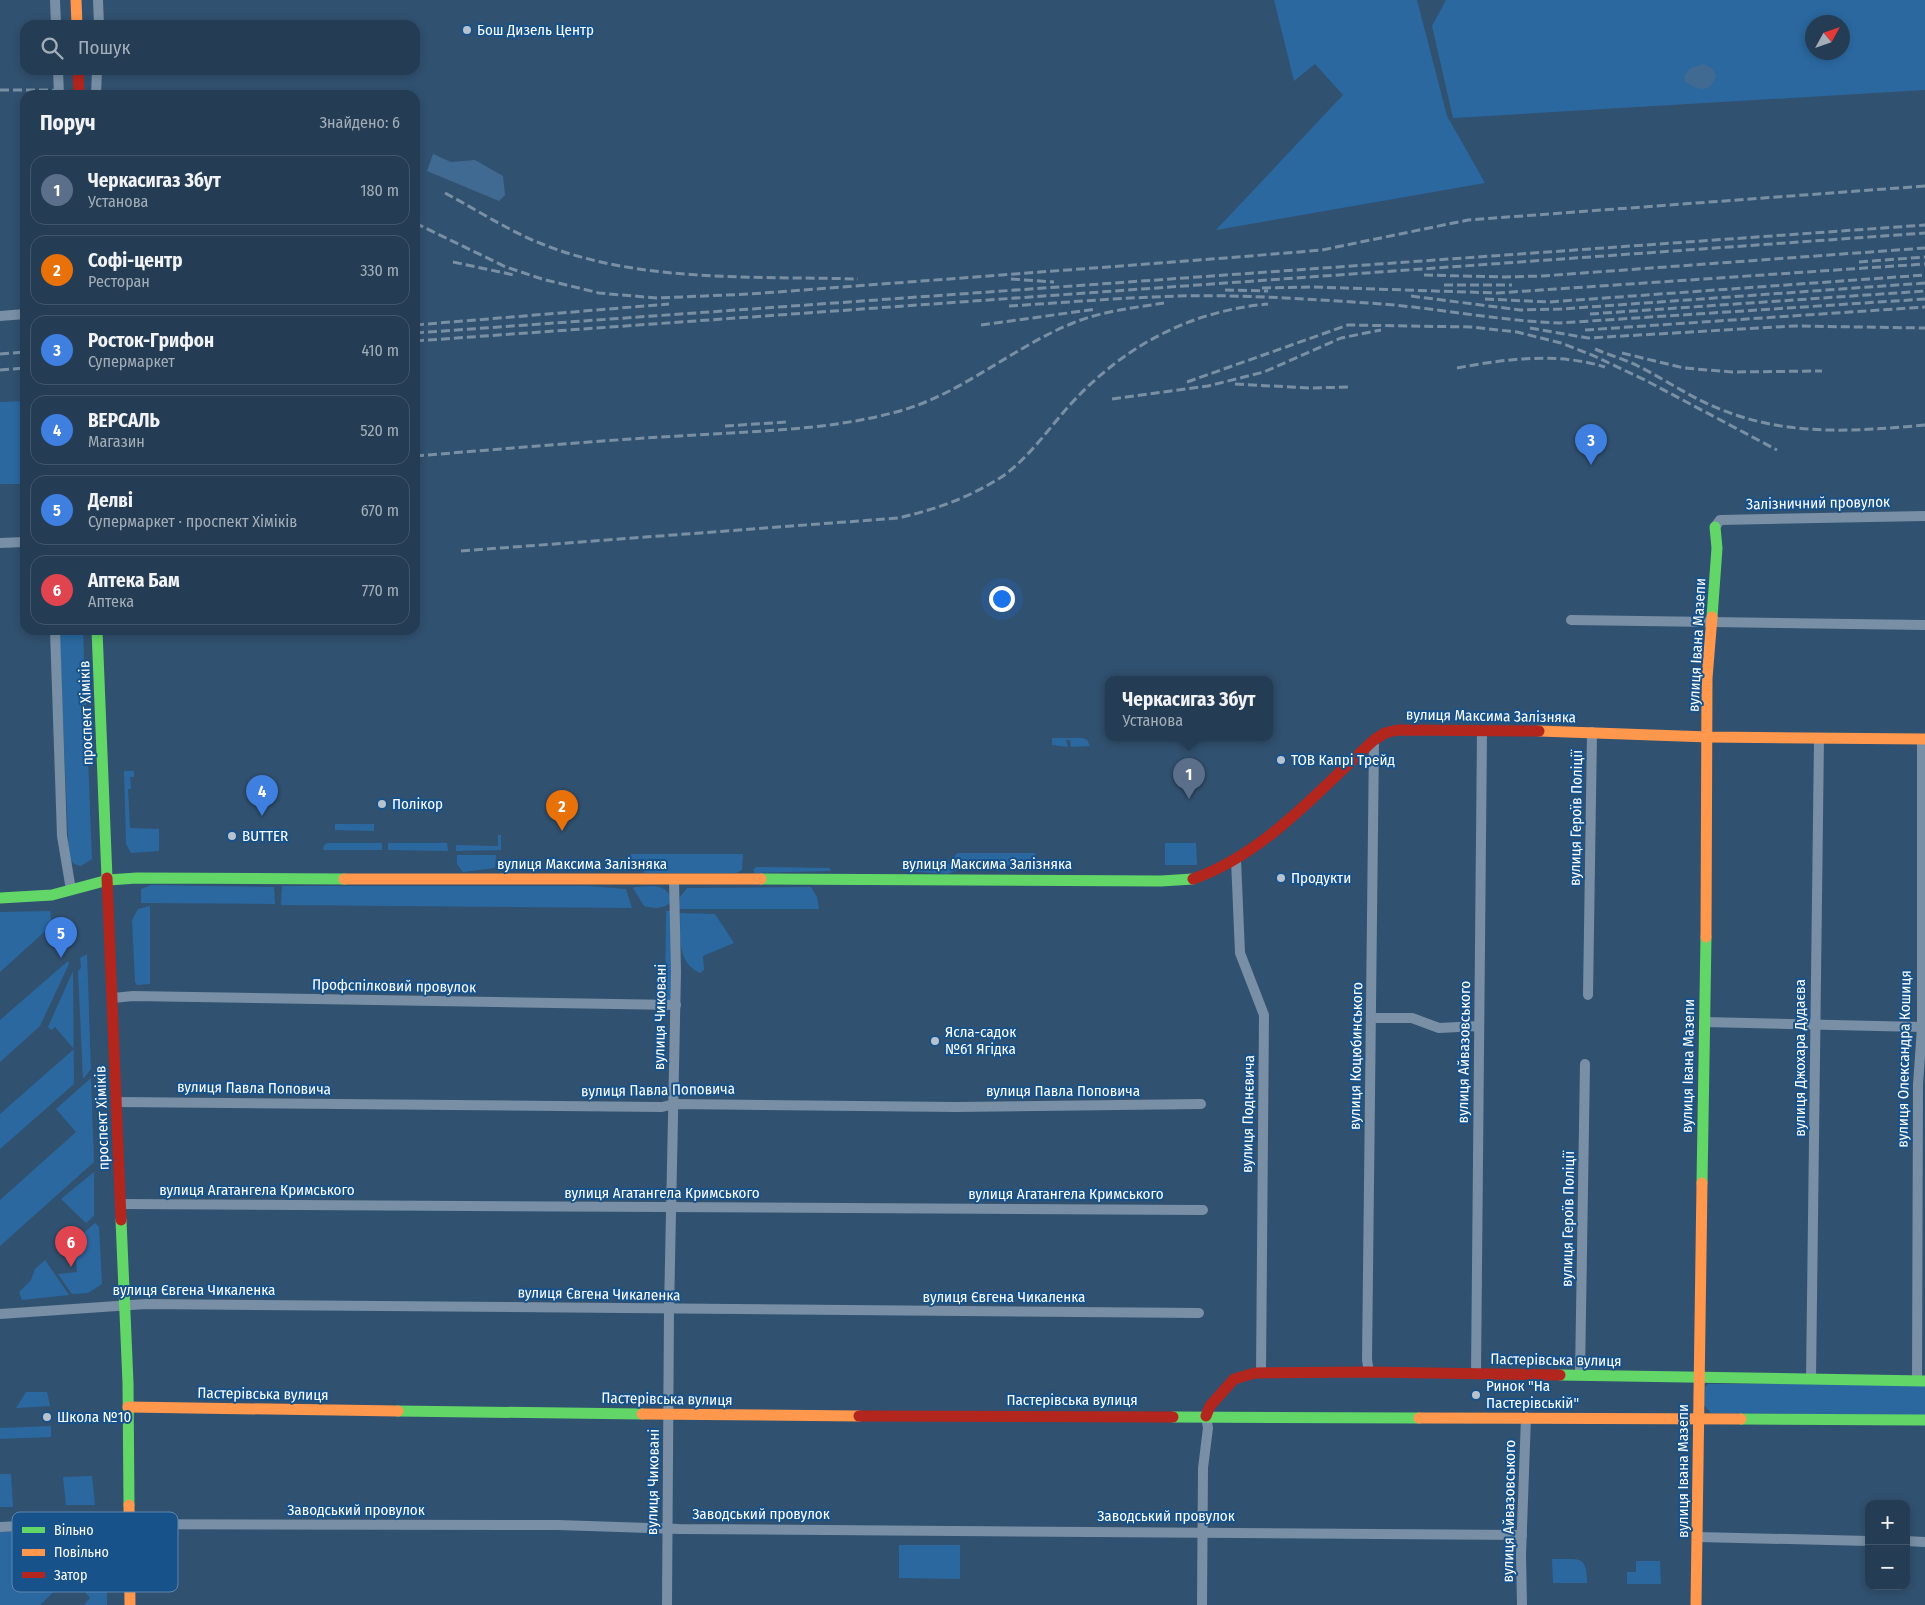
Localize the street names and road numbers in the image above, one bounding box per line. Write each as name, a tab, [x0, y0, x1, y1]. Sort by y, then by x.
street label: Залізничний провулок	[1746, 493, 1890, 513]
street label: вулиця Івана Мазепи	[1685, 578, 1709, 712]
street label: проспект Хіміків	[75, 660, 97, 766]
street label: вулиця Максима Залізняка	[1406, 706, 1576, 726]
street label: вулиця Героїв Поліції	[1566, 749, 1586, 886]
street label: вулиця Максима Залізняка	[497, 855, 667, 873]
street label: вулиця Максима Залізняка	[902, 855, 1072, 873]
street label: вулиця Чиковані	[650, 964, 670, 1070]
street label: вулиця Олександра Кошиця	[1893, 970, 1915, 1148]
street label: Профспілковий провулок	[312, 976, 476, 996]
street label: вулиця Джохара Дудаєва	[1791, 979, 1809, 1137]
street label: вулиця Айвазовського	[1454, 980, 1474, 1123]
street label: вулиця Коцюбинського	[1346, 982, 1366, 1130]
street label: вулиця Івана Мазепи	[1678, 999, 1698, 1133]
street label: вулиця Поднєвича	[1238, 1055, 1258, 1173]
street label: проспект Хіміків	[91, 1065, 113, 1171]
street label: вулиця Павла Поповича	[177, 1078, 331, 1098]
street label: вулиця Павла Поповича	[581, 1080, 735, 1100]
street label: вулиця Павла Поповича	[986, 1082, 1140, 1100]
street label: вулиця Героїв Поліції	[1558, 1150, 1578, 1287]
street label: вулиця Агатангела Кримського	[159, 1181, 355, 1199]
street label: вулиця Агатангела Кримського	[564, 1184, 760, 1202]
street label: вулиця Агатангела Кримського	[968, 1185, 1164, 1203]
street label: вулиця Євгена Чикаленка	[113, 1281, 275, 1299]
street label: вулиця Євгена Чикаленка	[517, 1284, 681, 1304]
street label: вулиця Євгена Чикаленка	[923, 1288, 1085, 1306]
street label: Пастерівська вулиця	[1490, 1350, 1622, 1370]
street label: Пастерівська вулиця	[197, 1384, 329, 1404]
street label: Пастерівська вулиця	[601, 1389, 733, 1409]
street label: Пастерівська вулиця	[1006, 1391, 1138, 1409]
street label: вулиця Івана Мазепи	[1674, 1404, 1692, 1538]
street label: вулиця Чиковані	[643, 1429, 663, 1535]
street label: вулиця Айвазовського	[1499, 1439, 1519, 1582]
street label: Заводський провулок	[287, 1501, 425, 1519]
street label: Заводський провулок	[692, 1505, 830, 1523]
street label: Заводський провулок	[1097, 1507, 1235, 1525]

